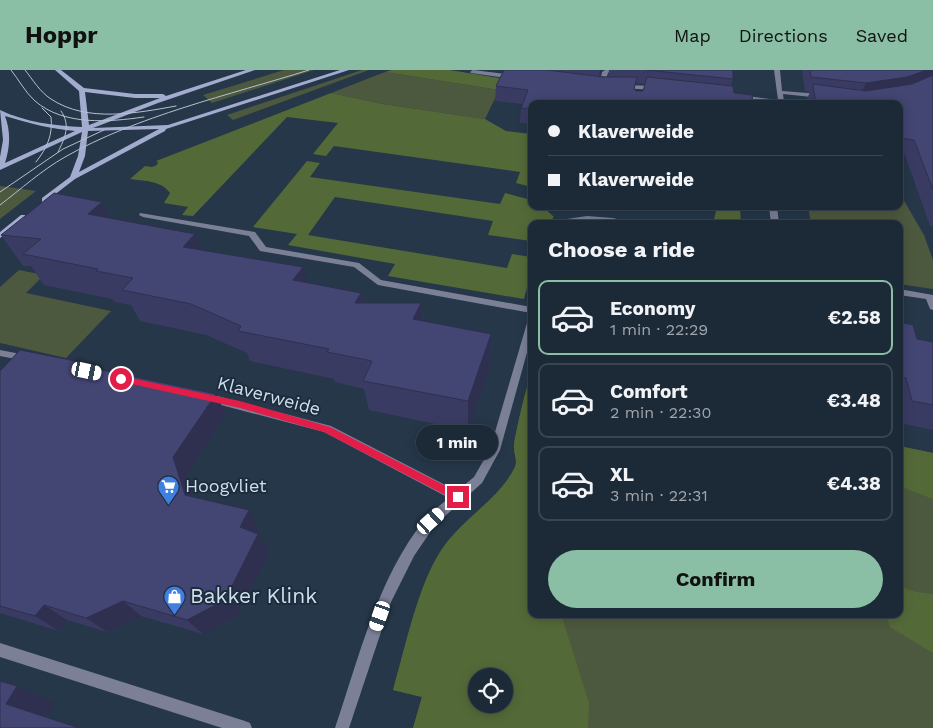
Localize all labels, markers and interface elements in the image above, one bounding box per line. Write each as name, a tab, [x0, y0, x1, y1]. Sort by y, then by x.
text: Hoppr	[25, 21, 98, 49]
text: Map	[674, 25, 711, 46]
text: Directions	[739, 25, 828, 46]
text: Saved	[856, 25, 908, 46]
text: Klaverweide	[578, 120, 694, 143]
text: Klaverweide	[578, 168, 694, 191]
text: Choose a ride	[548, 237, 695, 262]
icon: car	[550, 295, 595, 340]
text: Economy	[610, 297, 695, 320]
text: €2.58	[828, 306, 881, 329]
text: 1 min · 22:29	[610, 320, 708, 339]
car	[70, 361, 103, 381]
route start	[110, 368, 132, 390]
street label: Klaverweide	[215, 372, 323, 419]
icon: car	[550, 378, 595, 423]
text: Comfort	[610, 380, 688, 403]
text: €3.48	[827, 389, 881, 412]
text: 2 min · 22:30	[610, 403, 711, 422]
callout: 1 min	[417, 424, 499, 460]
text: 1 min	[436, 433, 478, 452]
icon: car	[550, 461, 595, 506]
text: XL	[610, 463, 634, 486]
text: €4.38	[827, 472, 881, 495]
supermarket icon: Hoogvliet	[157, 474, 181, 505]
place label: Hoogvliet	[185, 475, 267, 496]
route end	[447, 486, 469, 508]
text: 3 min · 22:31	[610, 486, 708, 505]
car	[414, 505, 447, 537]
button: Confirm	[548, 550, 883, 608]
place label: Bakker Klink	[190, 583, 317, 608]
shop icon: Bakker Klink	[162, 584, 186, 615]
car	[368, 599, 391, 633]
map controls	[468, 668, 513, 713]
button: locate	[468, 668, 513, 713]

